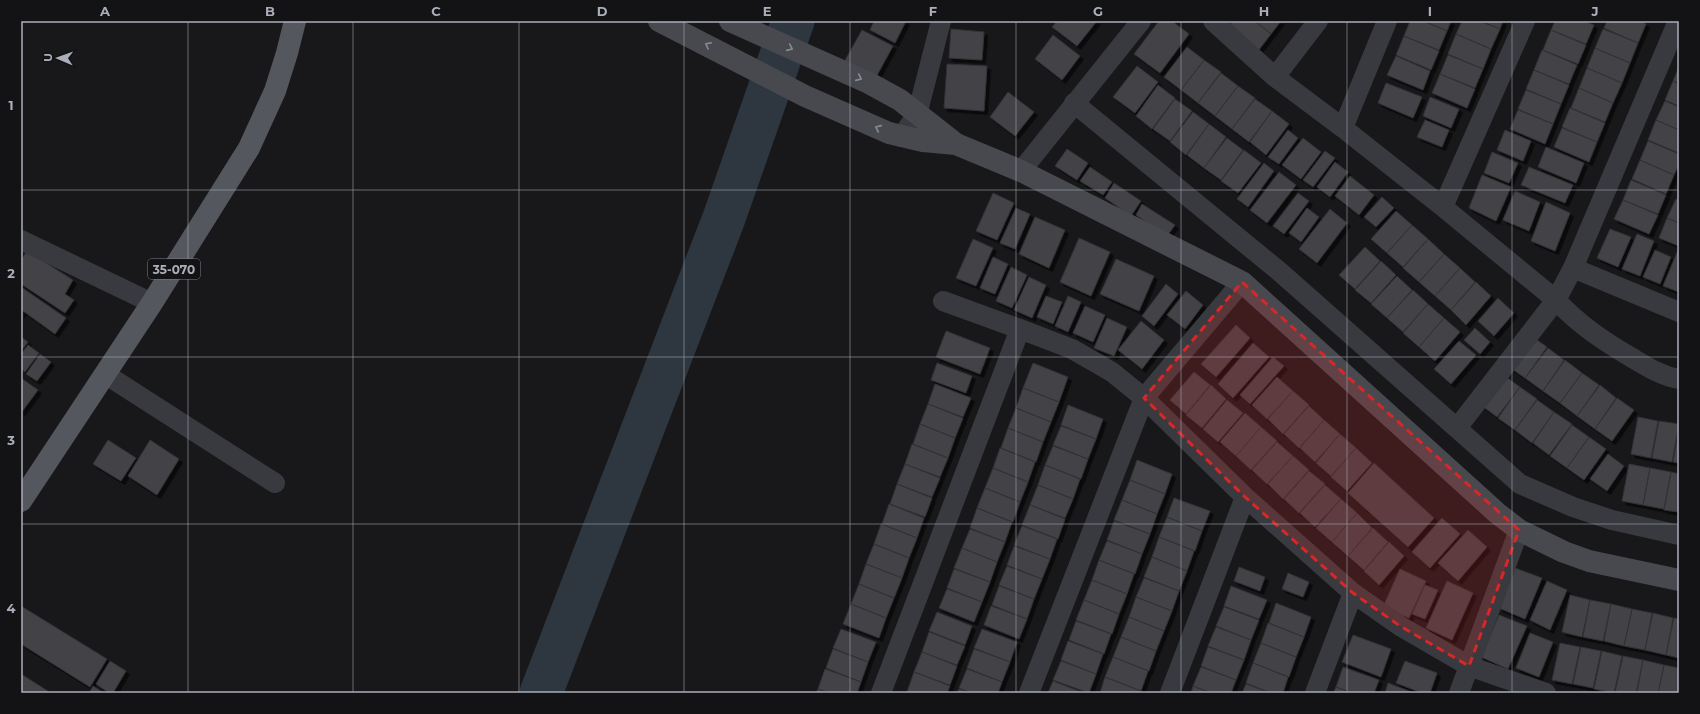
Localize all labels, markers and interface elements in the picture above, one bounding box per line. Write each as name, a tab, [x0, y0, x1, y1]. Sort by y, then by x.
text: A	[99, 3, 111, 19]
text: B	[265, 3, 275, 19]
text: C	[431, 3, 441, 19]
text: D	[597, 3, 608, 19]
text: E	[763, 3, 772, 19]
text: F	[929, 3, 937, 19]
text: G	[1093, 3, 1103, 19]
text: H	[1259, 3, 1269, 19]
text: I	[1428, 3, 1432, 19]
text: J	[1590, 3, 1599, 19]
north arrow	[38, 38, 78, 78]
one-way arrow	[705, 42, 712, 50]
one-way arrow	[786, 43, 794, 51]
text: U	[41, 53, 55, 62]
one-way arrow	[856, 74, 863, 82]
text: 1	[8, 97, 14, 113]
one-way arrow	[874, 125, 882, 133]
road number: 35-070	[148, 259, 200, 279]
text: 2	[7, 265, 15, 281]
text: 3	[6, 432, 15, 448]
text: 4	[7, 600, 16, 616]

